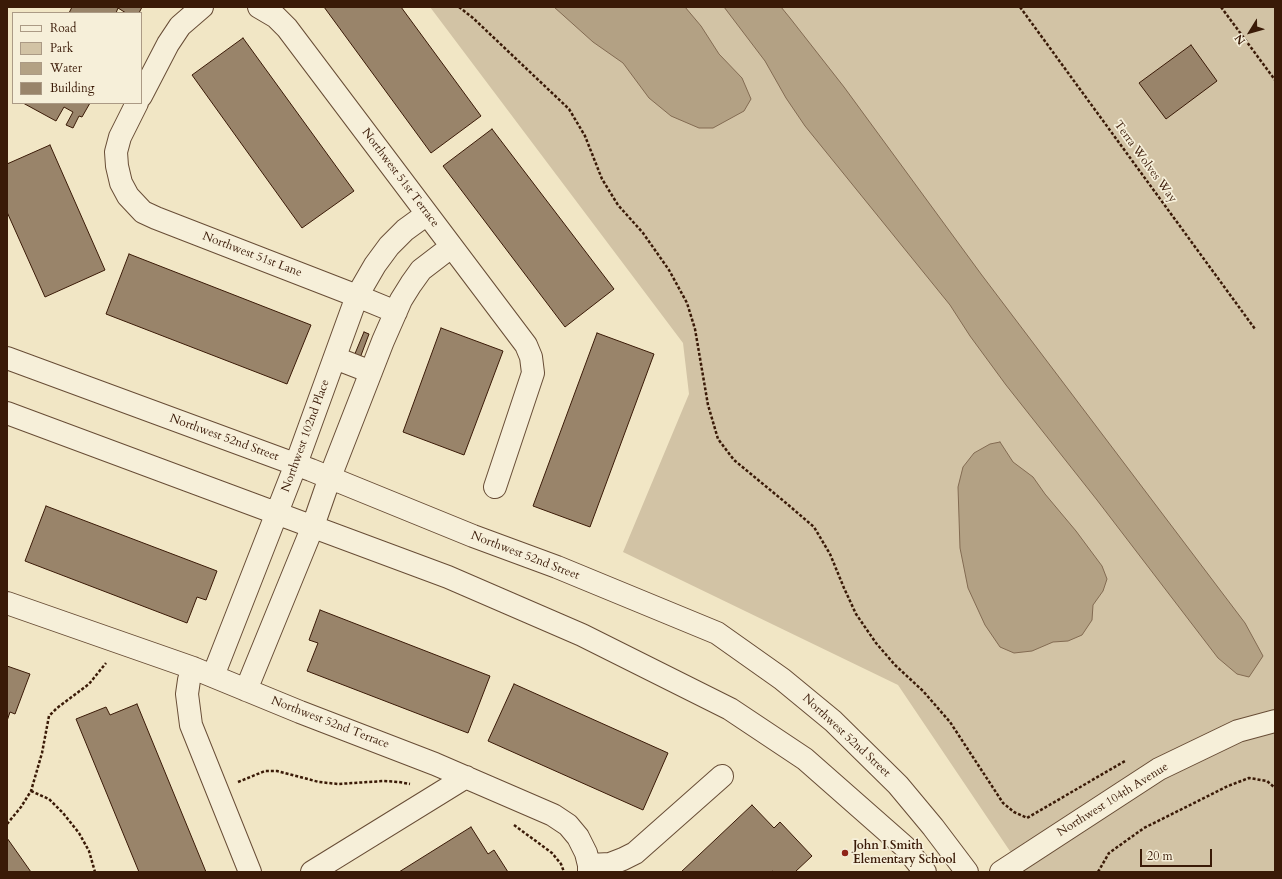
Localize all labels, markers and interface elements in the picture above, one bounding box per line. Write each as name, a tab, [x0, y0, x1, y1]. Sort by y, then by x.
legend	[12, 12, 142, 104]
north arrow	[1230, 12, 1270, 52]
text: Road	[50, 20, 76, 36]
text: N	[1231, 31, 1249, 48]
text: Park	[50, 40, 73, 56]
text: Water	[50, 60, 82, 76]
text: Building	[50, 80, 94, 96]
street label: Terra Wolves Way	[1110, 118, 1180, 206]
street label: Northwest 51st Terrace	[358, 126, 442, 230]
street label: Northwest 51st Lane	[200, 229, 304, 281]
street label: Northwest 102nd Place	[279, 378, 333, 494]
street label: Northwest 52nd Street	[167, 412, 281, 464]
street label: Northwest 52nd Street	[469, 529, 581, 583]
street label: Northwest 52nd Street	[799, 691, 893, 781]
street label: Northwest 52nd Terrace	[269, 694, 391, 752]
street label: Northwest 104th Avenue	[1055, 760, 1171, 840]
place label: John I Smith Elementary School	[853, 839, 956, 867]
scale bar	[1142, 841, 1214, 867]
marker: John I Smith Elementary School	[840, 848, 850, 858]
text: 20 m	[1147, 848, 1173, 864]

